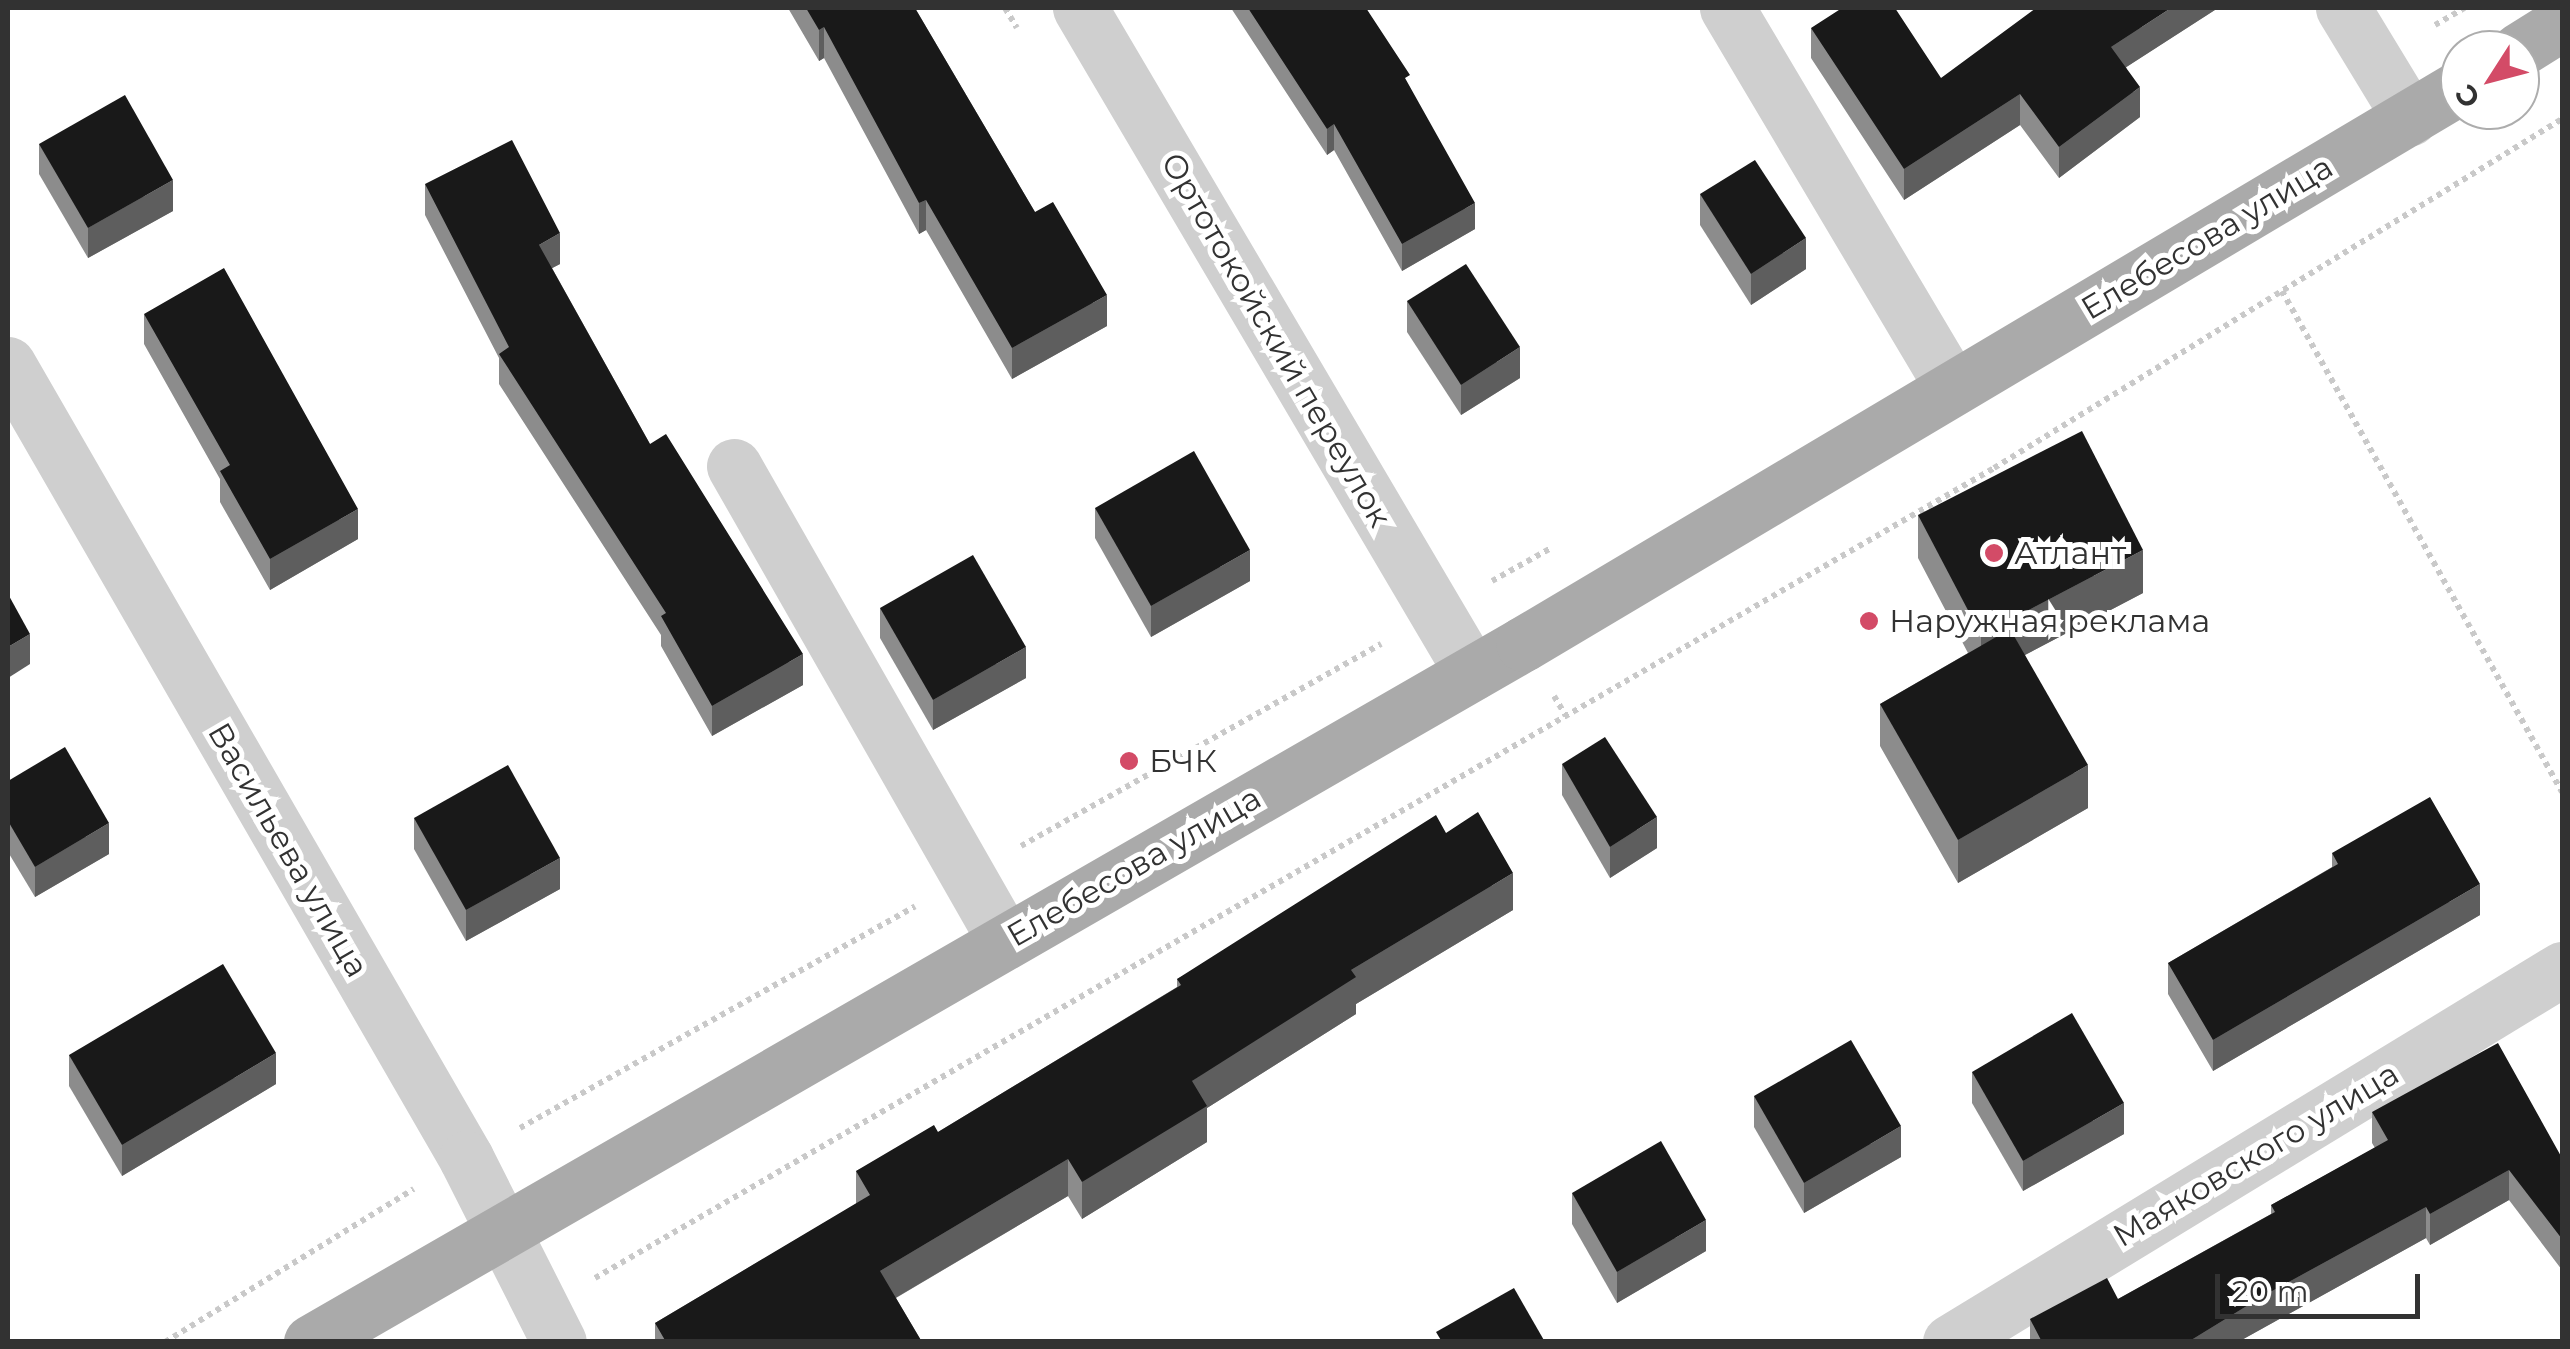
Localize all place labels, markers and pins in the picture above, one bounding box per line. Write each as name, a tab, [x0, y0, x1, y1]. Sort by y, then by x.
place label: Атлант	[2014, 534, 2126, 572]
marker: Атлант	[1983, 542, 2005, 564]
place label: Наружная реклама	[1889, 602, 2210, 640]
marker: Наружная реклама	[1858, 610, 1880, 632]
place label: БЧК	[1149, 742, 1217, 780]
marker: БЧК	[1118, 750, 1140, 772]

